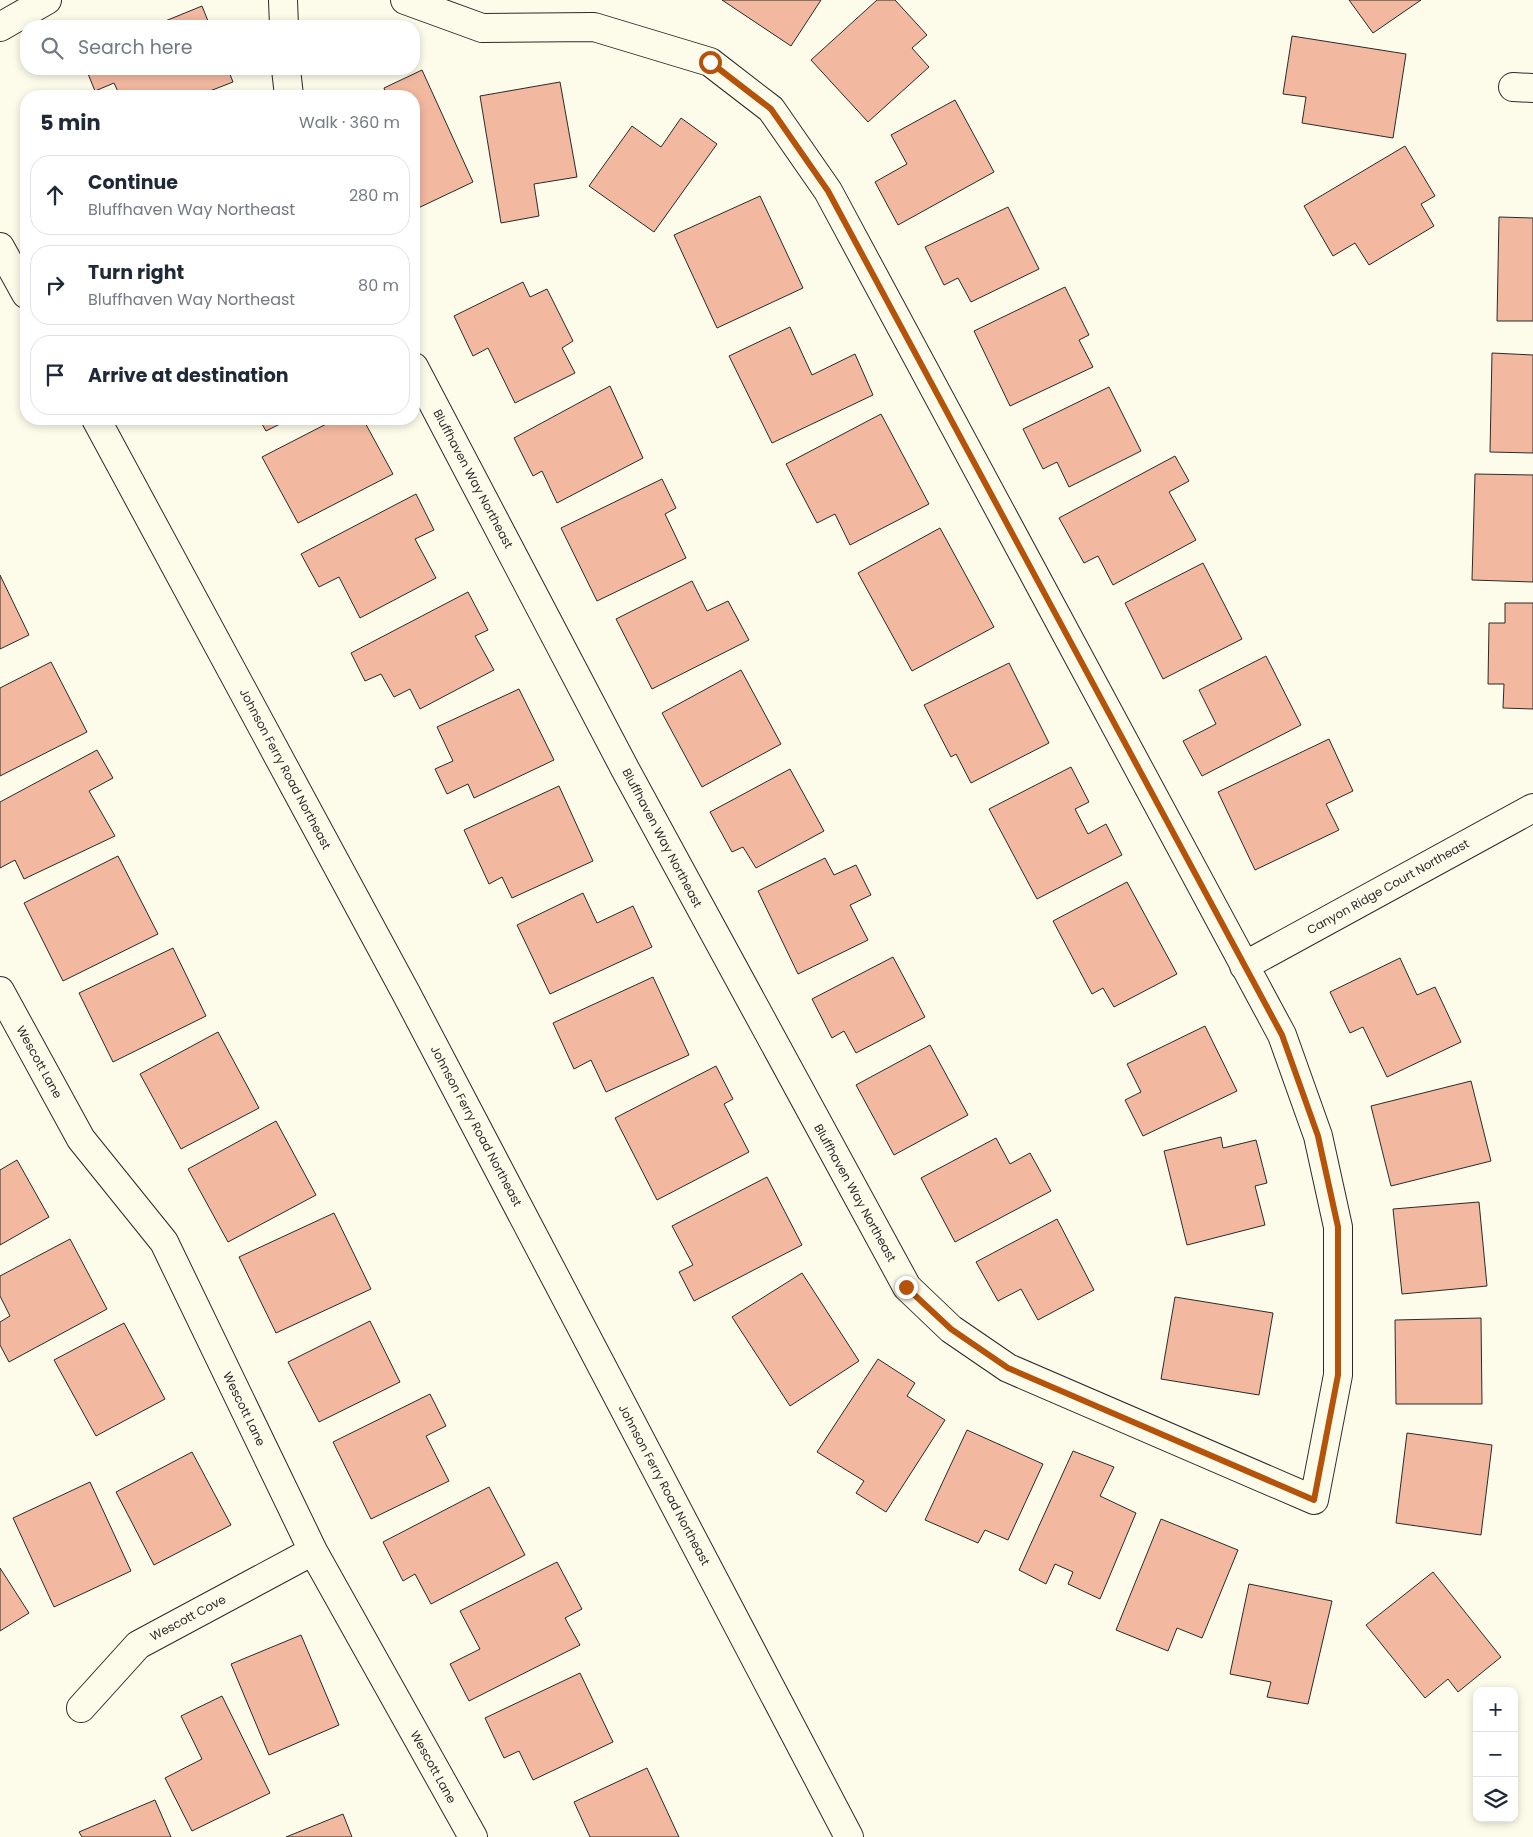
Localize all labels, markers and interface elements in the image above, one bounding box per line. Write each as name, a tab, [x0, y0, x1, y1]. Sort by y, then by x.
search box	[20, 20, 420, 75]
icon: search	[38, 34, 66, 62]
text: Search here	[78, 34, 192, 61]
route start	[699, 51, 722, 74]
text: 5 min	[40, 108, 101, 137]
text: Walk · 360 m	[299, 111, 400, 134]
text: Continue	[88, 169, 178, 196]
icon: ahead	[41, 181, 69, 209]
text: 280 m	[349, 184, 399, 207]
text: Bluffhaven Way Northeast	[88, 198, 295, 221]
text: Turn right	[88, 259, 184, 286]
icon: right	[41, 271, 69, 299]
text: 80 m	[358, 274, 399, 297]
text: Bluffhaven Way Northeast	[88, 288, 295, 311]
icon: arrive	[41, 361, 69, 389]
text: Arrive at destination	[88, 362, 289, 389]
street label: Bluffhaven Way Northeast	[429, 406, 517, 551]
street label: Johnson Ferry Road Northeast	[236, 685, 335, 852]
street label: Bluffhaven Way Northeast	[618, 765, 706, 910]
street label: Canyon Ridge Court Northeast	[1304, 835, 1472, 938]
street label: Wescott Lane	[12, 1022, 66, 1101]
street label: Johnson Ferry Road Northeast	[427, 1042, 526, 1209]
street label: Bluffhaven Way Northeast	[810, 1121, 901, 1265]
route end	[895, 1276, 918, 1299]
street label: Wescott Lane	[219, 1369, 270, 1449]
street label: Johnson Ferry Road Northeast	[615, 1401, 714, 1568]
street label: Wescott Cove	[147, 1590, 229, 1645]
map controls	[1473, 1687, 1518, 1822]
button: +	[1473, 1687, 1518, 1732]
street label: Wescott Lane	[406, 1727, 460, 1806]
button: −	[1473, 1732, 1518, 1777]
button: layers	[1473, 1777, 1518, 1822]

